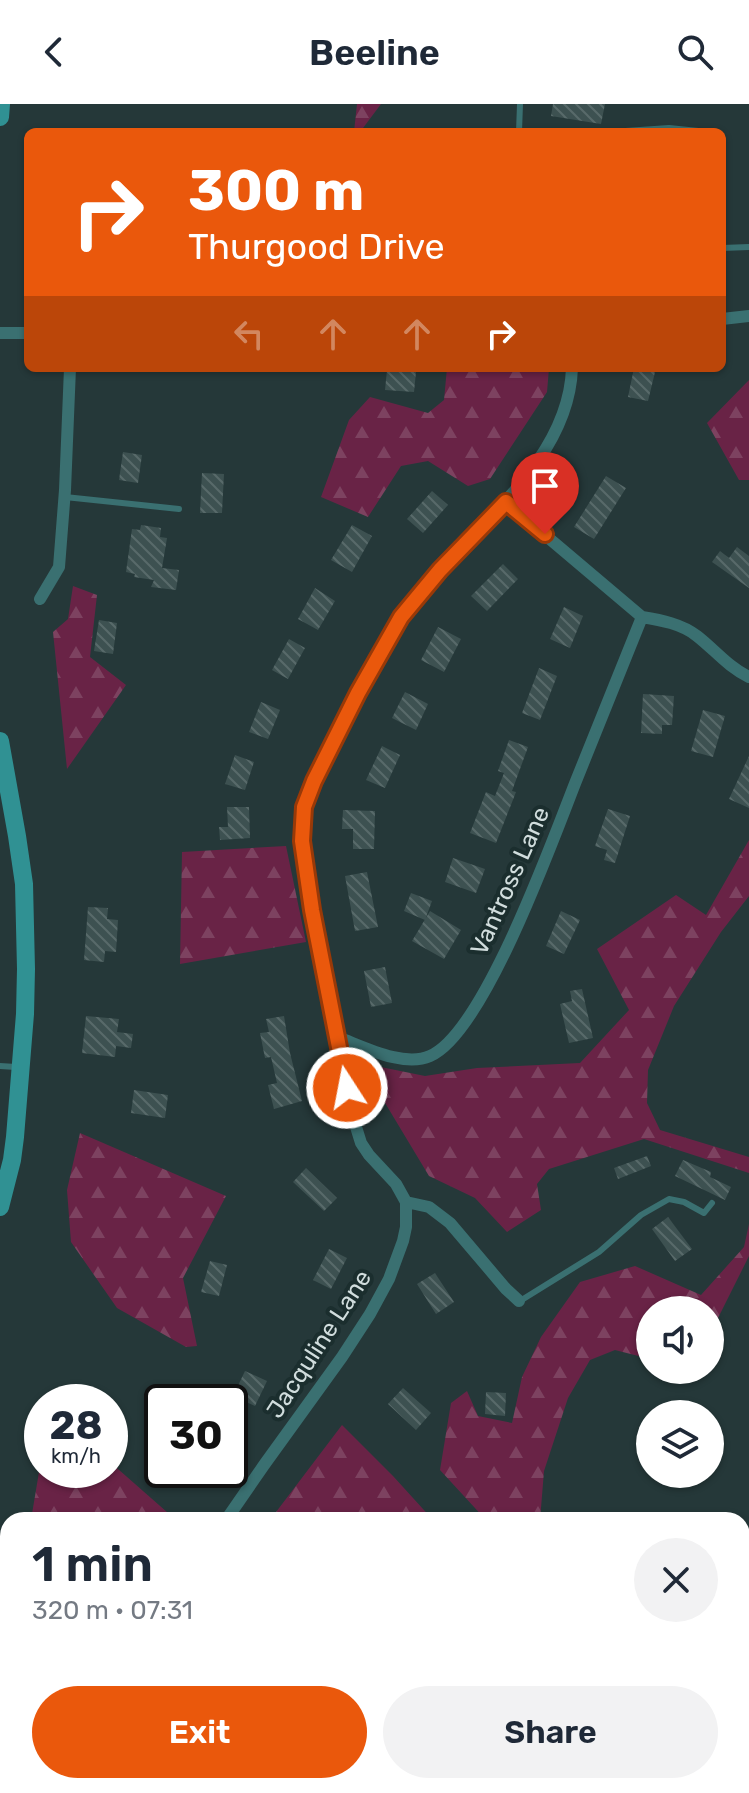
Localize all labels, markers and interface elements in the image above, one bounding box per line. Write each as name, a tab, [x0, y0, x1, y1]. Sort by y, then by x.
icon: back	[32, 30, 76, 74]
icon: search	[673, 30, 717, 74]
text: Beeline	[309, 31, 440, 74]
text: 300 m	[188, 158, 364, 224]
icon: right	[56, 160, 160, 264]
text: Thurgood Drive	[188, 225, 445, 268]
icon: left	[227, 312, 271, 356]
icon: ahead	[311, 312, 355, 356]
icon: ahead	[395, 312, 439, 356]
icon: right	[479, 312, 523, 356]
pin	[511, 452, 579, 534]
icon: arrive	[523, 464, 567, 508]
street label: Vantross Lane	[465, 803, 555, 959]
position arrow	[305, 1046, 389, 1130]
street label: Jacquline Lane	[261, 1265, 377, 1423]
map controls	[636, 1296, 724, 1488]
button: sound	[636, 1296, 724, 1384]
speed limit sign: 30	[144, 1384, 248, 1488]
button: layers	[636, 1400, 724, 1488]
text: 28	[49, 1402, 103, 1449]
text: km/h	[51, 1444, 101, 1468]
text: 1 min	[32, 1536, 153, 1593]
button: close	[634, 1538, 718, 1622]
text: 320 m · 07:31	[32, 1595, 193, 1626]
button: Exit	[32, 1686, 367, 1778]
button: Share	[383, 1686, 718, 1778]

